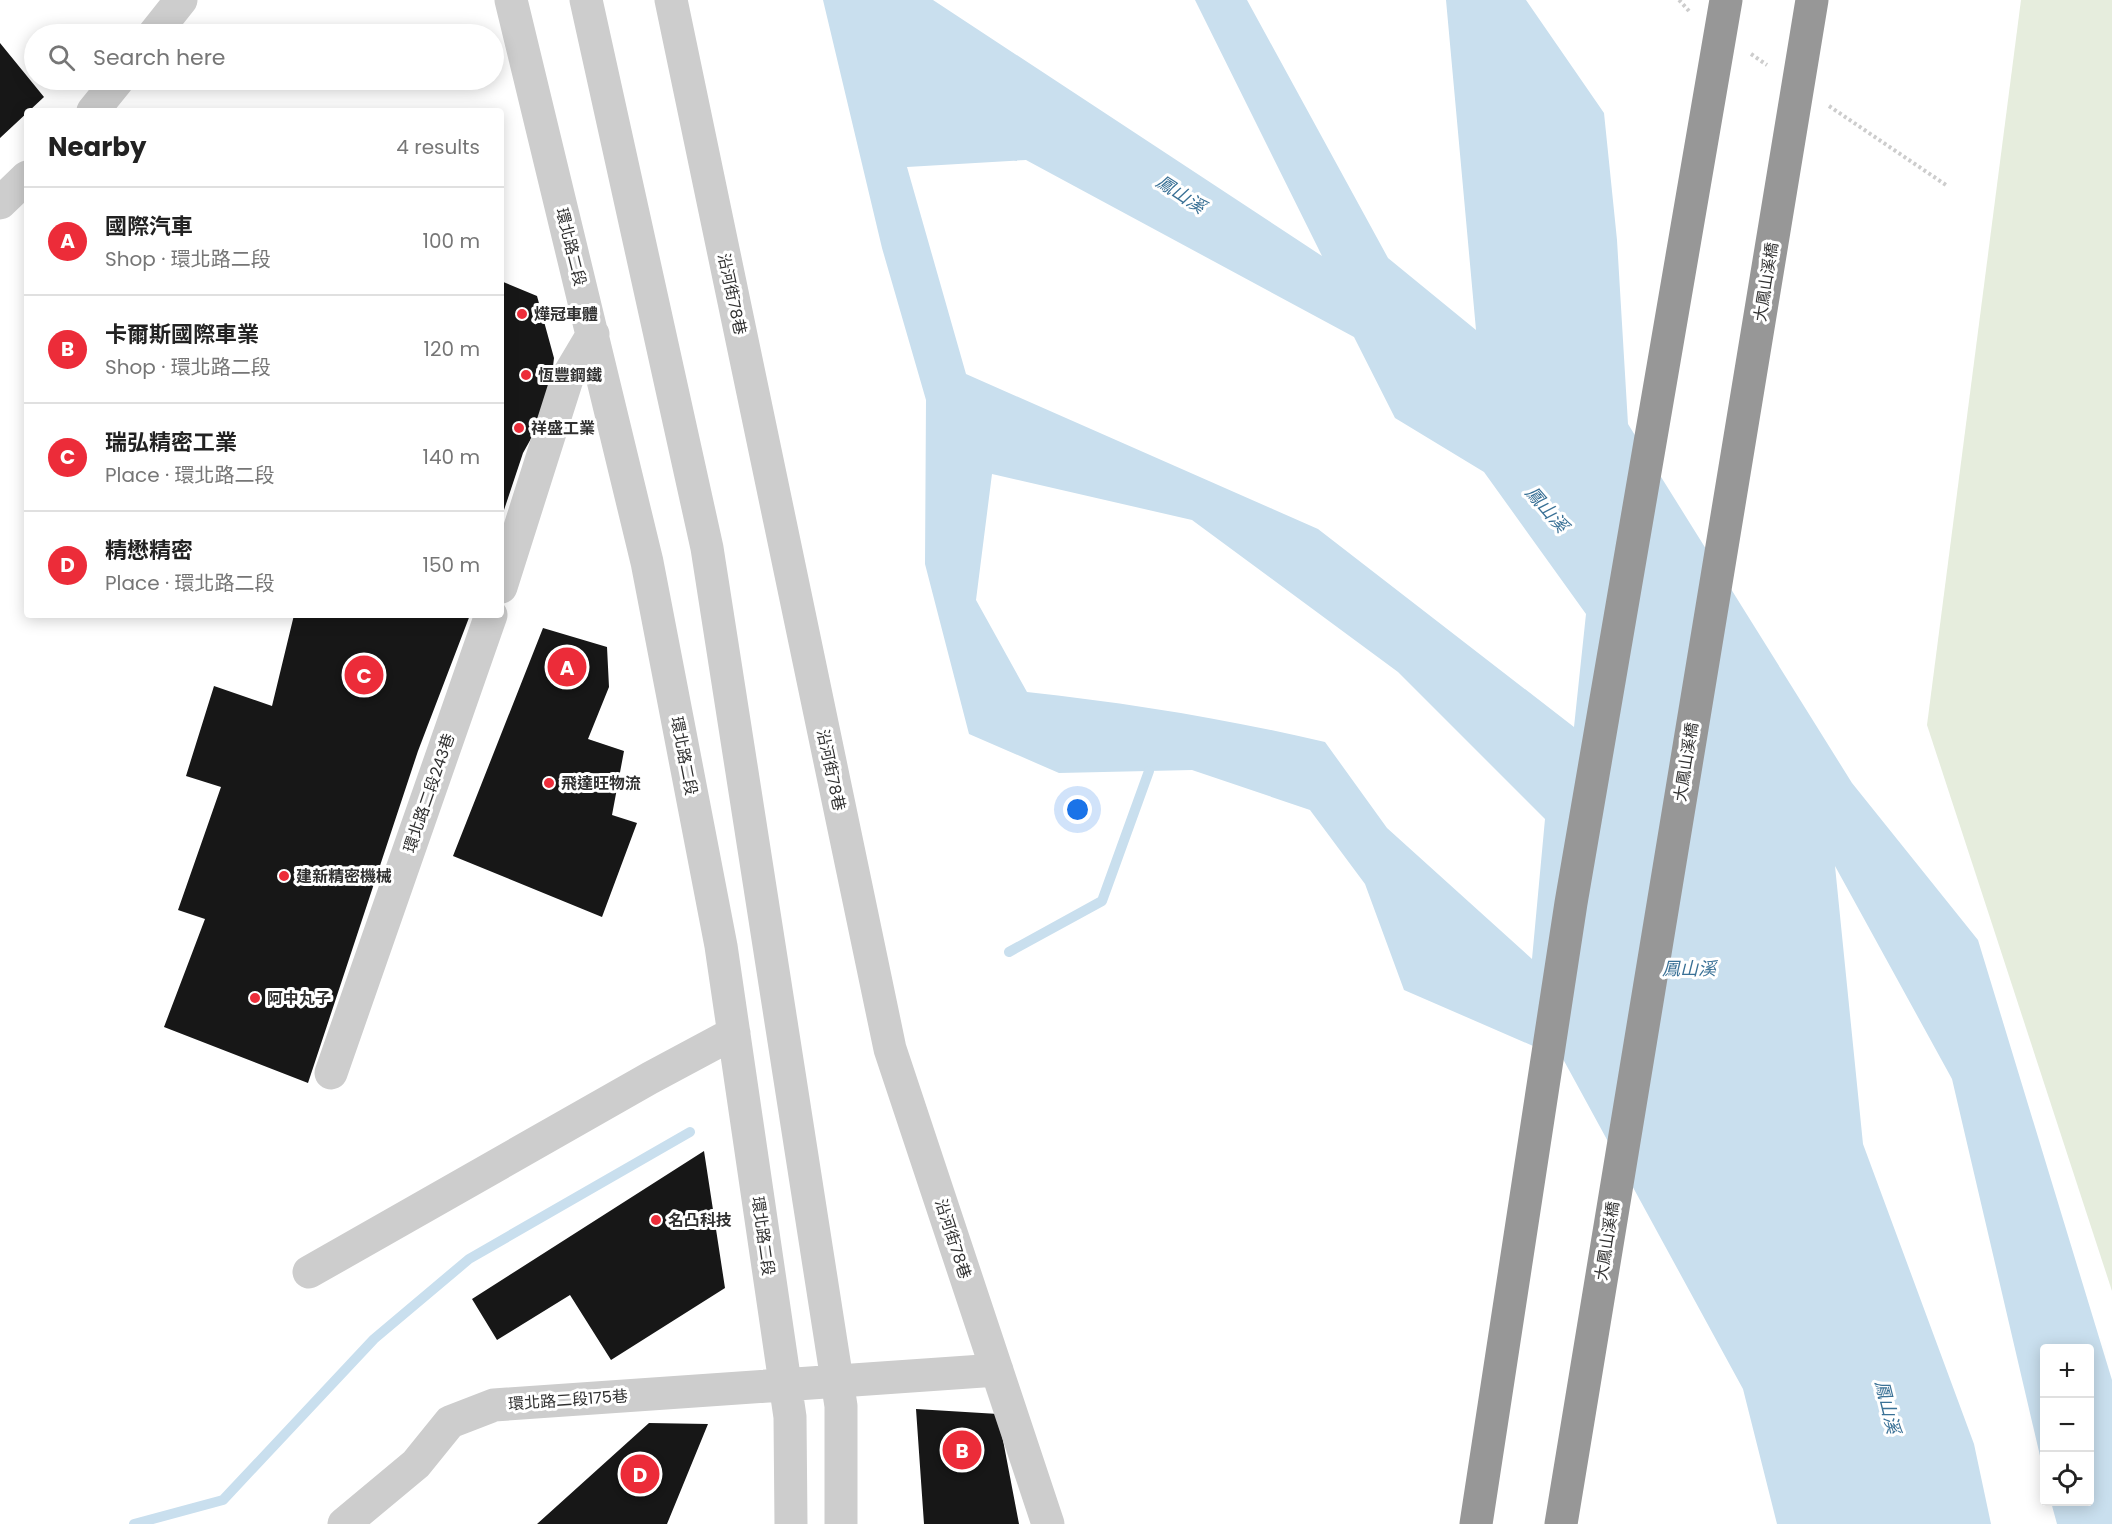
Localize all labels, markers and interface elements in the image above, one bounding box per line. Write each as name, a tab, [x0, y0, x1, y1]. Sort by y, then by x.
search box	[24, 24, 504, 90]
icon: search	[45, 41, 78, 74]
text: Search here	[93, 42, 226, 73]
text: Nearby	[48, 129, 146, 165]
text: 4 results	[396, 133, 480, 161]
water label: 鳳山溪	[1152, 169, 1213, 221]
street label: 環北路二段	[550, 205, 592, 289]
text: 國際汽車	[105, 211, 193, 242]
text: A	[60, 227, 75, 255]
text: 100 m	[423, 227, 480, 255]
street label: 大鳳山溪橋	[1748, 241, 1784, 323]
text: Shop · 環北路二段	[105, 245, 271, 273]
street label: 沿河街78巷	[712, 251, 752, 337]
place label: 燁冠車體	[534, 303, 598, 326]
marker: 燁冠車體	[515, 307, 529, 321]
text: 卡爾斯國際車業	[105, 319, 259, 350]
text: B	[61, 335, 74, 363]
text: 120 m	[424, 335, 480, 363]
text: Shop · 環北路二段	[105, 353, 271, 381]
place label: 恆豐鋼鐵	[538, 364, 602, 387]
marker: 恆豐鋼鐵	[519, 368, 533, 382]
place label: 祥盛工業	[531, 417, 595, 440]
marker: 祥盛工業	[512, 421, 526, 435]
text: 瑞弘精密工業	[105, 427, 237, 458]
text: C	[60, 443, 75, 471]
text: 140 m	[423, 443, 480, 471]
text: Place · 環北路二段	[105, 461, 274, 489]
water label: 鳳山溪	[1520, 480, 1576, 540]
text: 精懋精密	[105, 535, 193, 566]
text: D	[60, 551, 75, 579]
text: 150 m	[423, 551, 480, 579]
text: Place · 環北路二段	[105, 569, 274, 597]
pin: A	[548, 644, 586, 690]
pin: C	[344, 652, 384, 698]
street label: 環北路二段	[665, 715, 703, 797]
street label: 大鳳山溪橋	[1668, 721, 1704, 803]
street label: 沿河街78巷	[811, 727, 851, 813]
street label: 環北路二段243巷	[398, 730, 460, 856]
place label: 飛達旺物流	[561, 772, 641, 795]
marker: 飛達旺物流	[542, 776, 556, 790]
your location	[1063, 795, 1092, 824]
place label: 建新精密機械	[296, 865, 392, 888]
marker: 建新精密機械	[277, 869, 291, 883]
water label: 鳳山溪	[1662, 956, 1719, 981]
place label: 阿中丸子	[267, 987, 331, 1010]
marker: 阿中丸子	[248, 991, 262, 1005]
street label: 環北路二段	[746, 1195, 780, 1277]
street label: 沿河街78巷	[929, 1196, 977, 1282]
street label: 大鳳山溪橋	[1589, 1200, 1625, 1282]
place label: 名凸科技	[668, 1209, 732, 1232]
marker: 名凸科技	[649, 1213, 663, 1227]
map controls	[2040, 1344, 2094, 1506]
button: +	[2040, 1344, 2094, 1398]
water label: 鳳山溪	[1869, 1378, 1907, 1439]
street label: 環北路二段175巷	[507, 1384, 629, 1416]
button: −	[2040, 1398, 2094, 1452]
pin: B	[942, 1428, 982, 1472]
pin: D	[620, 1452, 660, 1496]
button: locate	[2040, 1452, 2094, 1506]

